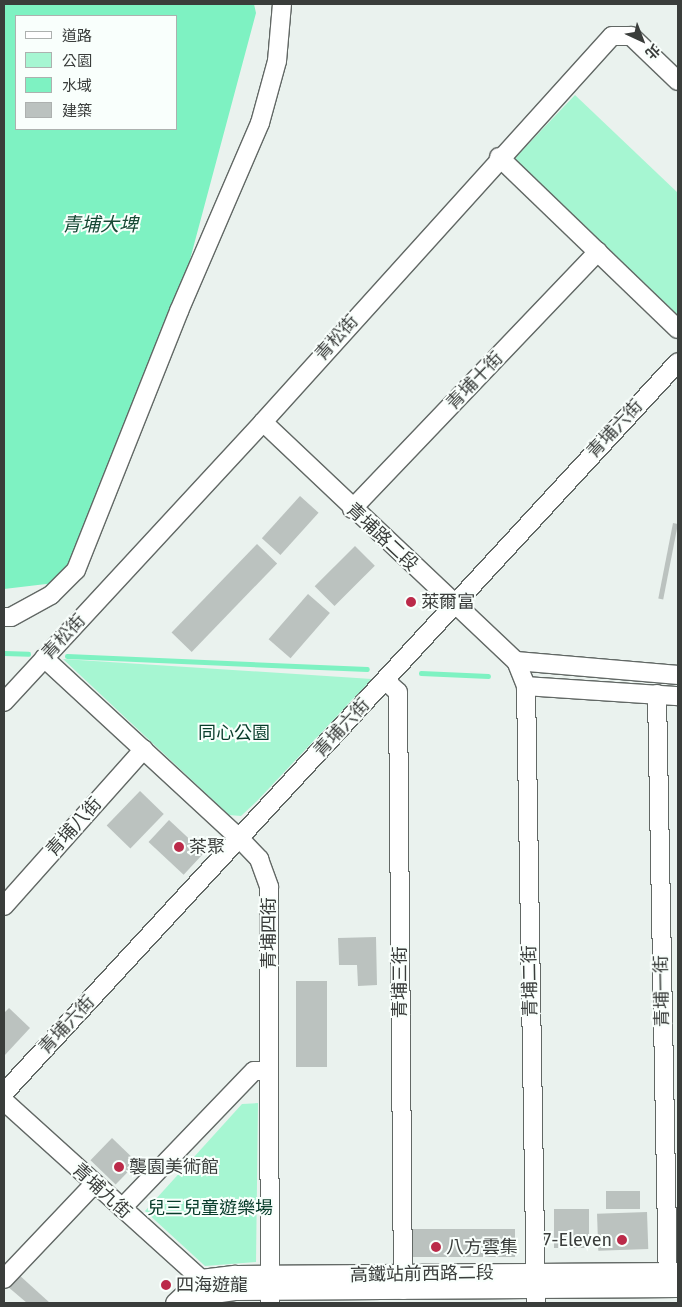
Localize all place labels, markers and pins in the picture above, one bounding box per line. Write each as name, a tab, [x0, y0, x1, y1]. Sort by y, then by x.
place label: 萊爾富	[421, 591, 475, 613]
marker: 萊爾富	[405, 596, 417, 608]
place label: 茶聚	[189, 836, 225, 858]
marker: 茶聚	[173, 841, 185, 853]
place label: 襲園美術館	[129, 1156, 219, 1178]
marker: 襲園美術館	[113, 1161, 125, 1173]
place label: 7-Eleven	[543, 1229, 612, 1251]
marker: 7-Eleven	[616, 1234, 628, 1246]
place label: 八方雲集	[446, 1236, 518, 1258]
marker: 八方雲集	[430, 1241, 442, 1253]
place label: 四海遊龍	[176, 1274, 248, 1296]
marker: 四海遊龍	[160, 1279, 172, 1291]

